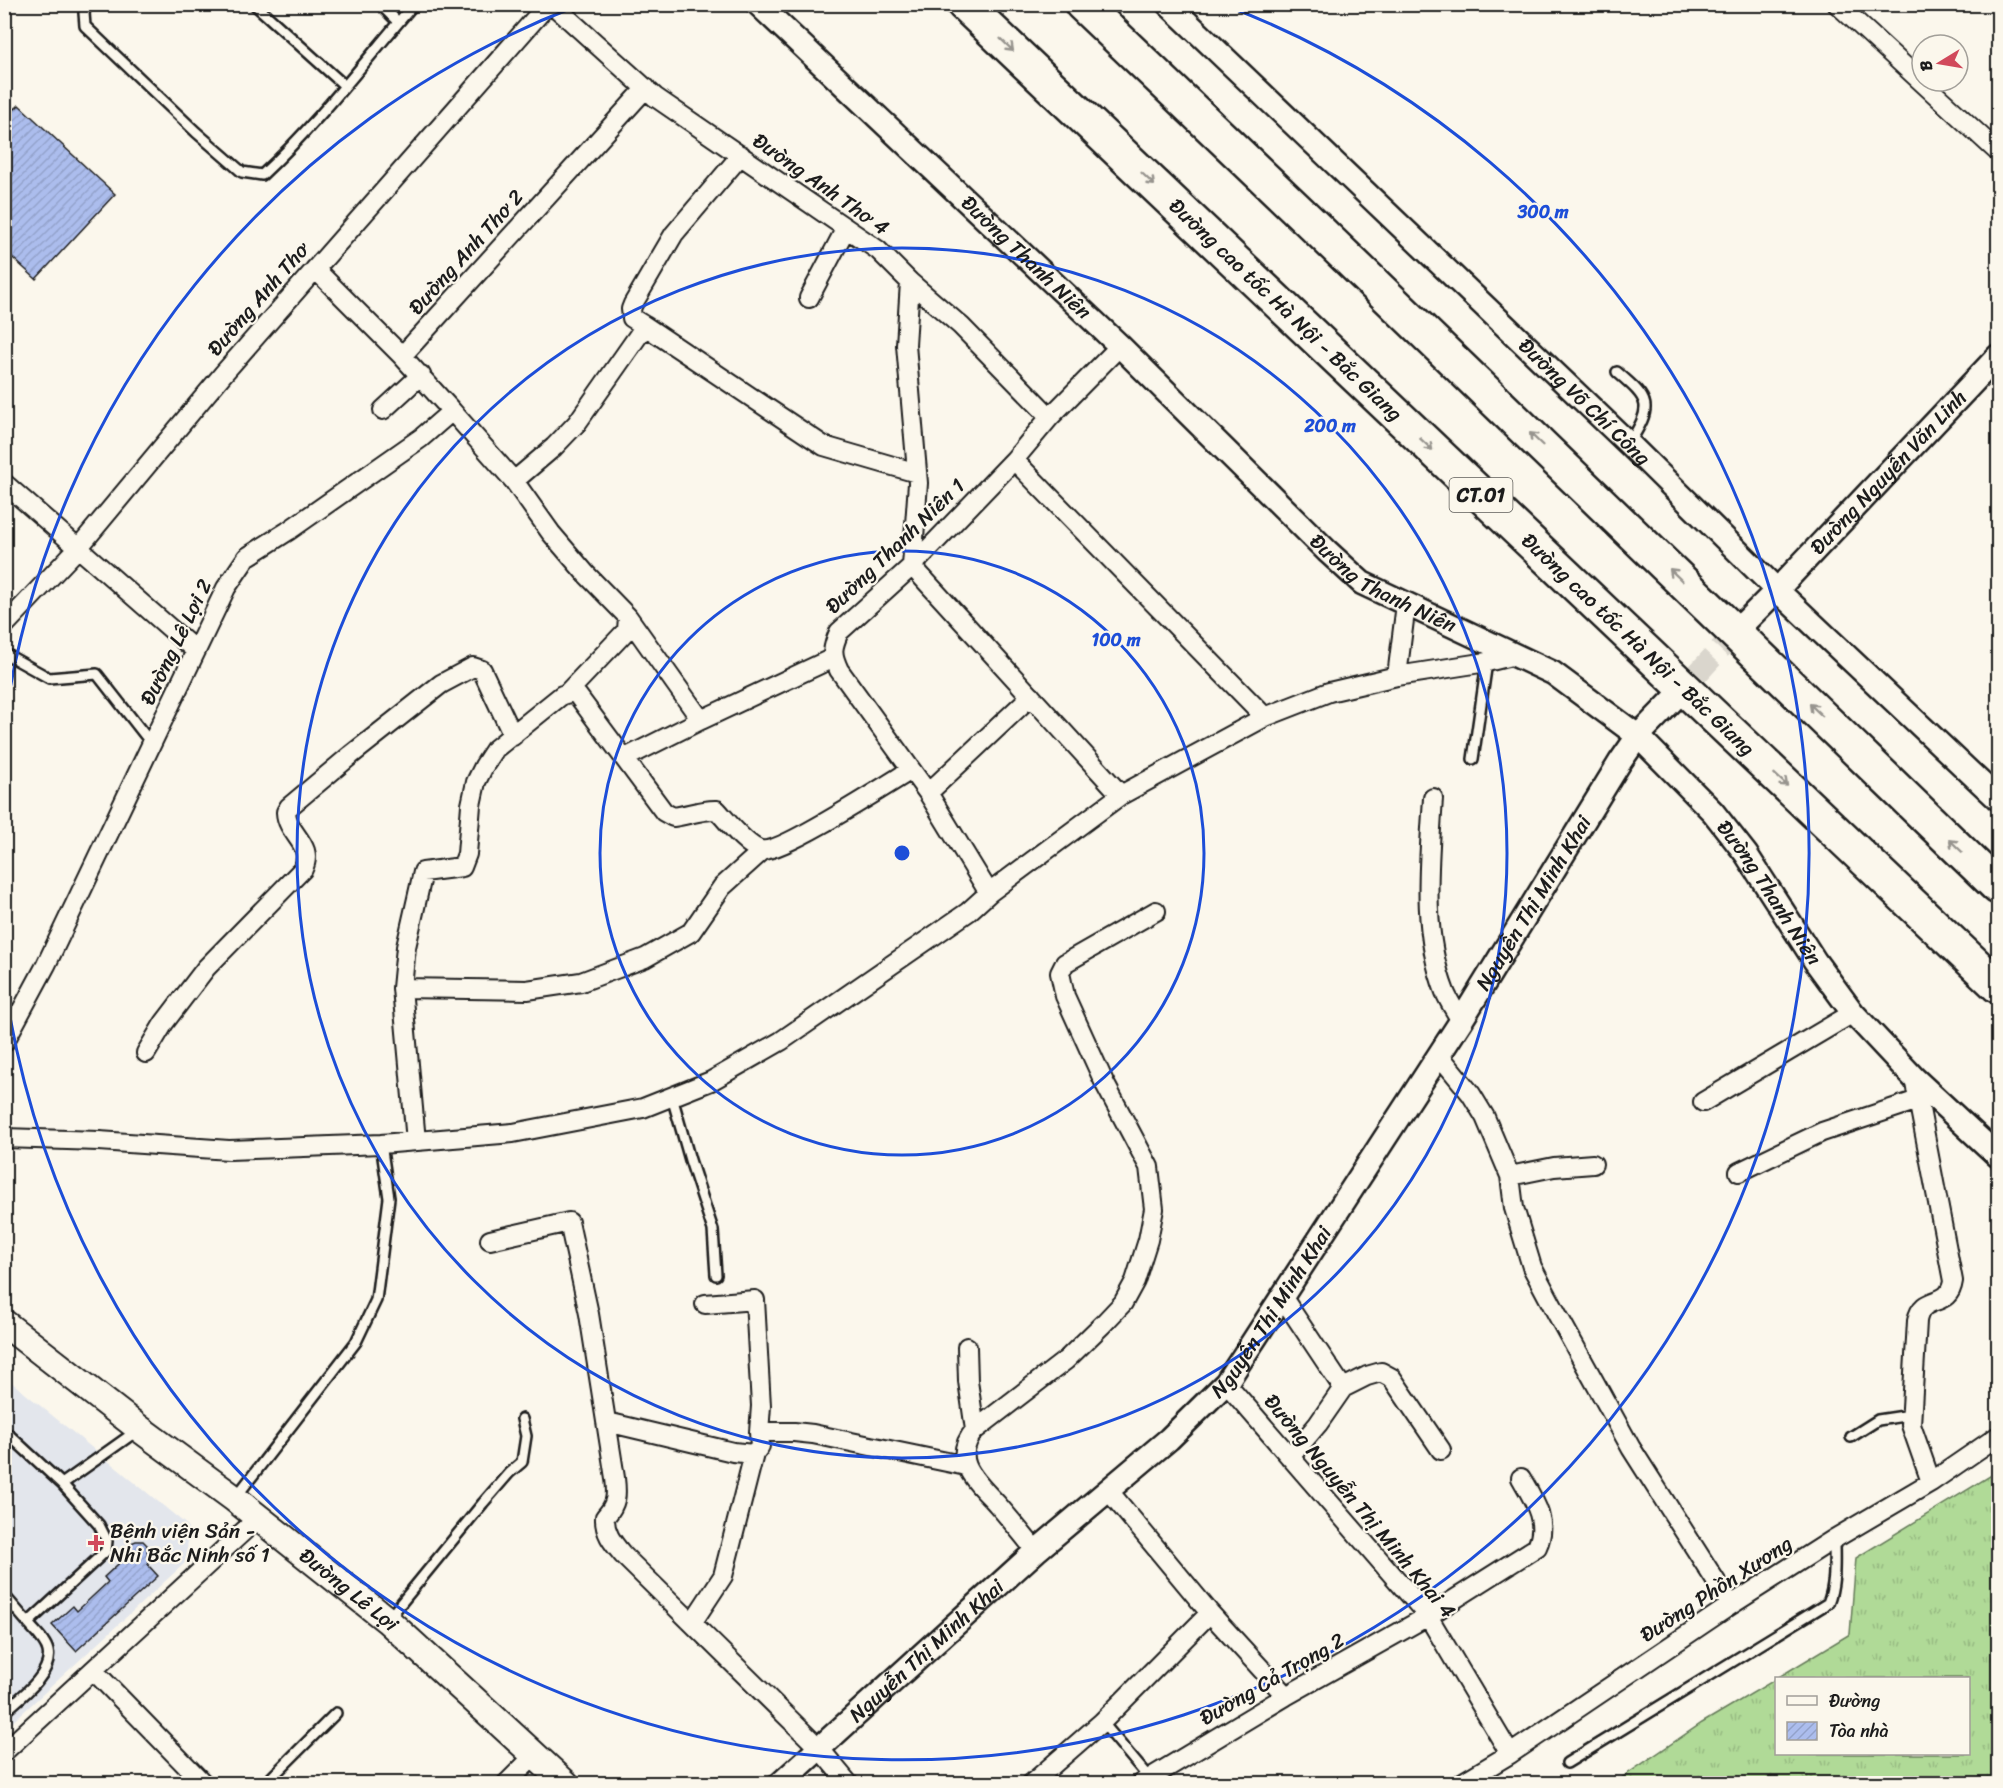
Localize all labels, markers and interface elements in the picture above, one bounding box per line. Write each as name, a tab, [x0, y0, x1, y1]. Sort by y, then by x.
north arrow	[1910, 33, 1970, 93]
one-way arrow	[999, 38, 1014, 52]
text: B	[1910, 57, 1941, 73]
street label: Đường Anh Thơ 4	[744, 122, 898, 246]
one-way arrow	[1140, 172, 1155, 187]
street label: Đường Anh Thơ 2	[398, 180, 534, 324]
street label: Đường Thanh Niên	[952, 185, 1101, 329]
street label: Đường cao tốc Hà Nội - Bắc Giang	[1160, 188, 1412, 431]
text: 300 m	[1516, 196, 1569, 228]
street label: Đường Anh Thơ	[197, 232, 320, 365]
street label: Đường Võ Chí Công	[1509, 328, 1661, 475]
street label: Đường Nguyễn Văn Linh	[1800, 380, 1977, 564]
text: 200 m	[1303, 410, 1356, 442]
one-way arrow	[1528, 432, 1543, 447]
one-way arrow	[1419, 436, 1434, 451]
street label: Đường Thanh Niên 1	[816, 469, 974, 623]
road number: CT.01	[1450, 478, 1512, 512]
street label: Đường cao tốc Hà Nội - Bắc Giang	[1512, 523, 1765, 766]
street label: Đường Thanh Niên	[1300, 524, 1463, 644]
one-way arrow	[1668, 568, 1683, 582]
street label: Đường Lê Lợi 2	[129, 572, 223, 712]
text: 100 m	[1092, 624, 1141, 656]
one-way arrow	[1809, 703, 1824, 718]
one-way arrow	[1774, 773, 1789, 787]
street label: Nguyễn Thị Minh Khai	[1465, 807, 1603, 998]
street label: Đường Thanh Niên	[1707, 811, 1832, 973]
one-way arrow	[1949, 839, 1964, 853]
centre of rings	[892, 843, 912, 863]
street label: Nguyễn Thị Minh Khai	[1201, 1217, 1343, 1408]
street label: Đường Nguyễn Thị Minh Khai 4	[1254, 1385, 1466, 1627]
place label: Bệnh viện Sản - Nhi Bắc Ninh số 1	[110, 1512, 270, 1574]
street label: Đường Phồn Xương	[1632, 1525, 1801, 1653]
marker: Bệnh viện Sản - Nhi Bắc Ninh số 1	[87, 1534, 105, 1552]
street label: Đường Lê Lợi	[290, 1538, 409, 1642]
street label: Nguyễn Thị Minh Khai	[839, 1568, 1014, 1732]
street label: Đường Cả Trọng 2	[1192, 1622, 1352, 1736]
legend	[1775, 1677, 1970, 1755]
text: Đường	[1829, 1685, 1880, 1717]
text: Tòa nhà	[1829, 1715, 1888, 1747]

